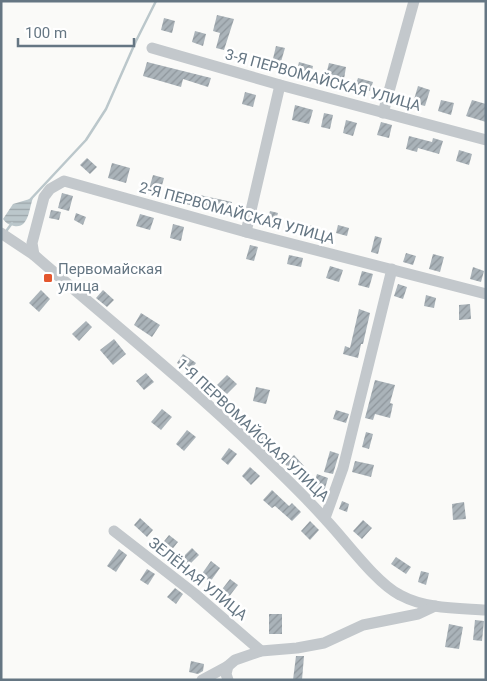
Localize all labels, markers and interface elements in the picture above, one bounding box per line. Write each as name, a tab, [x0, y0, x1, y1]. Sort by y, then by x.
scale bar	[18, 15, 134, 47]
text: 100 m	[25, 24, 67, 42]
street label: 3-Я ПЕРВОМАЙСКАЯ УЛИЦА	[223, 45, 423, 115]
street label: 2-Я ПЕРВОМАЙСКАЯ УЛИЦА	[137, 178, 337, 248]
place label: Первомайская улица	[58, 260, 163, 295]
marker: Первомайская улица	[42, 272, 54, 284]
street label: 1-Я ПЕРВОМАЙСКАЯ УЛИЦА	[173, 355, 333, 505]
street label: ЗЕЛЁНАЯ УЛИЦА	[145, 534, 251, 624]

